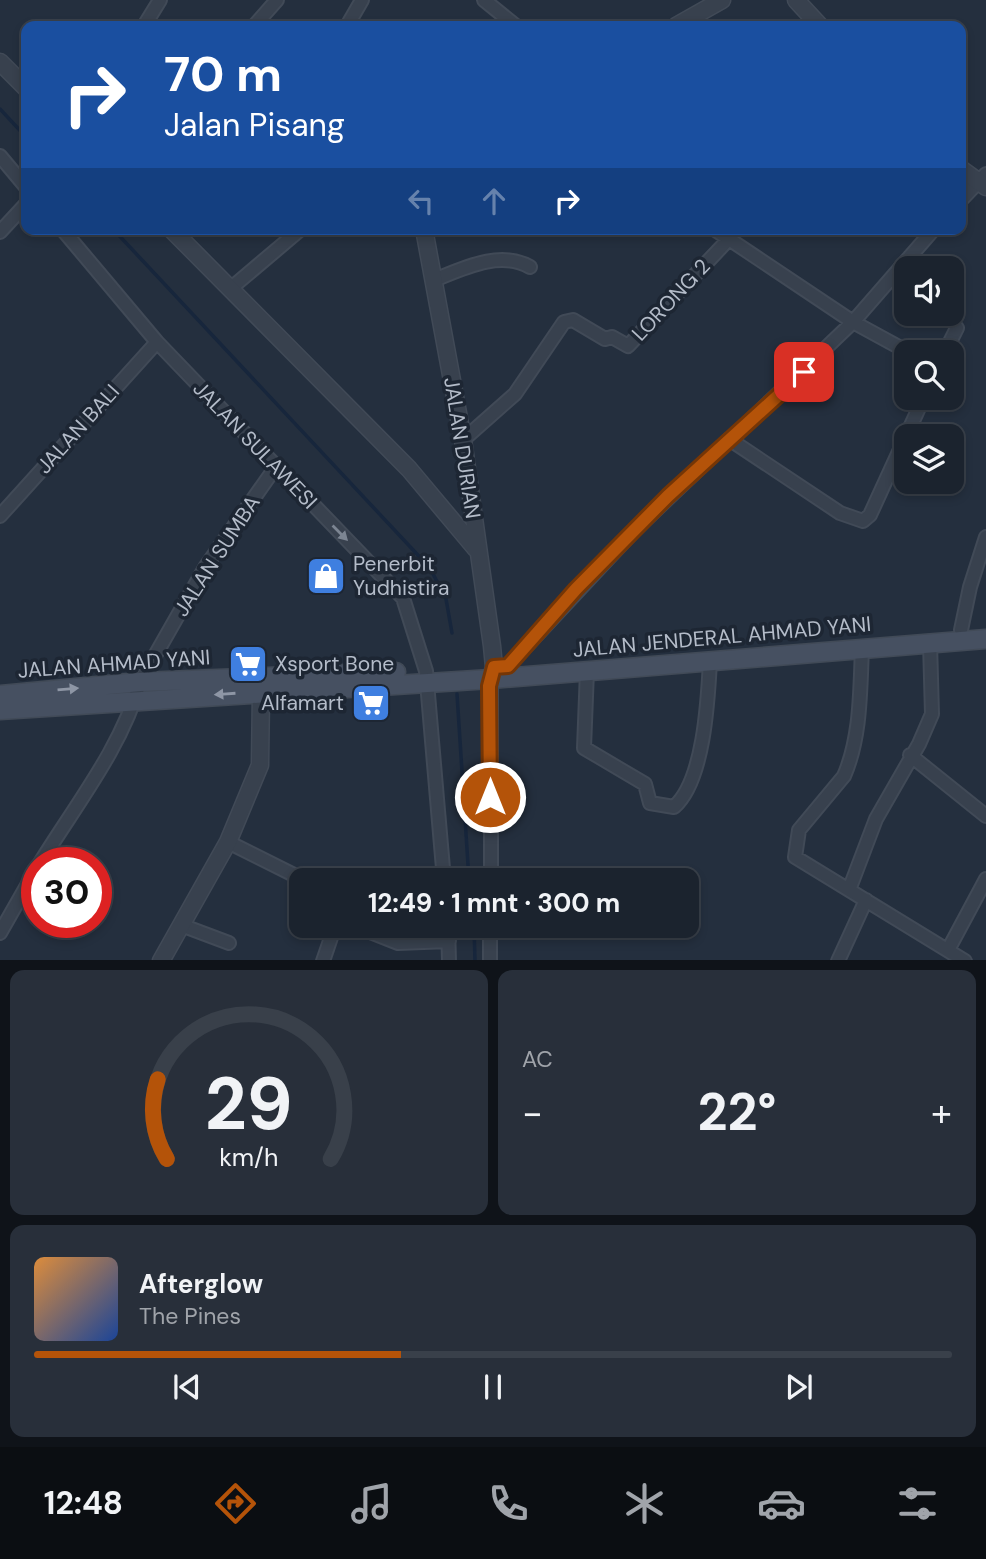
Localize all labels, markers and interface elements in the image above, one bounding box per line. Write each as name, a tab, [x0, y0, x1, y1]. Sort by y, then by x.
text: 70 m	[164, 42, 282, 106]
icon: right	[49, 49, 140, 140]
text: Jalan Pisang	[164, 104, 345, 146]
icon: left	[402, 182, 440, 220]
icon: ahead	[475, 182, 513, 220]
icon: right	[548, 182, 586, 220]
street label: LORONG 2	[626, 253, 716, 347]
map controls	[894, 256, 964, 494]
button: sound	[894, 256, 964, 326]
button: search	[894, 340, 964, 410]
pin	[774, 342, 834, 402]
icon: arrive	[785, 353, 823, 391]
street label: JALAN SULAWESI	[187, 375, 323, 515]
street label: JALAN DURIAN	[437, 375, 487, 521]
street label: JALAN BALI	[30, 378, 126, 480]
button: layers	[894, 424, 964, 494]
street label: JALAN SUMBA	[167, 490, 267, 622]
one-way arrow	[332, 525, 349, 542]
place label: Penerbit Yudhistira	[353, 550, 449, 602]
shop icon: Penerbit Yudhistira	[305, 555, 347, 597]
street label: JALAN JENDERAL AHMAD YANI	[572, 610, 872, 664]
street label: JALAN AHMAD YANI	[17, 643, 211, 685]
supermarket icon: Xsport Bone	[227, 643, 269, 685]
place label: Xsport Bone	[275, 650, 394, 678]
supermarket icon: Alfamart	[350, 682, 392, 724]
one-way arrow	[57, 683, 79, 694]
one-way arrow	[214, 689, 236, 700]
place label: Alfamart	[261, 689, 344, 717]
position arrow	[453, 760, 527, 834]
speed limit sign: 30	[21, 847, 112, 938]
text: 12:49 · 1 mnt · 300 m	[368, 886, 620, 920]
text: AC	[522, 1044, 553, 1074]
text: 29	[205, 1057, 293, 1152]
text: 22°	[698, 1078, 776, 1146]
text: −	[522, 1088, 543, 1138]
text: +	[931, 1088, 952, 1138]
text: km/h	[219, 1140, 279, 1173]
text: Afterglow	[139, 1267, 263, 1301]
text: The Pines	[139, 1301, 241, 1331]
icon: previous	[168, 1368, 206, 1406]
icon: pause	[474, 1368, 512, 1406]
icon: next	[780, 1368, 818, 1406]
icon: directions	[211, 1479, 260, 1528]
icon: music	[347, 1479, 396, 1528]
icon: phone	[484, 1479, 533, 1528]
icon: climate	[620, 1479, 669, 1528]
icon: car	[757, 1479, 806, 1528]
icon: filters	[893, 1479, 942, 1528]
text: 12:48	[44, 1482, 123, 1524]

